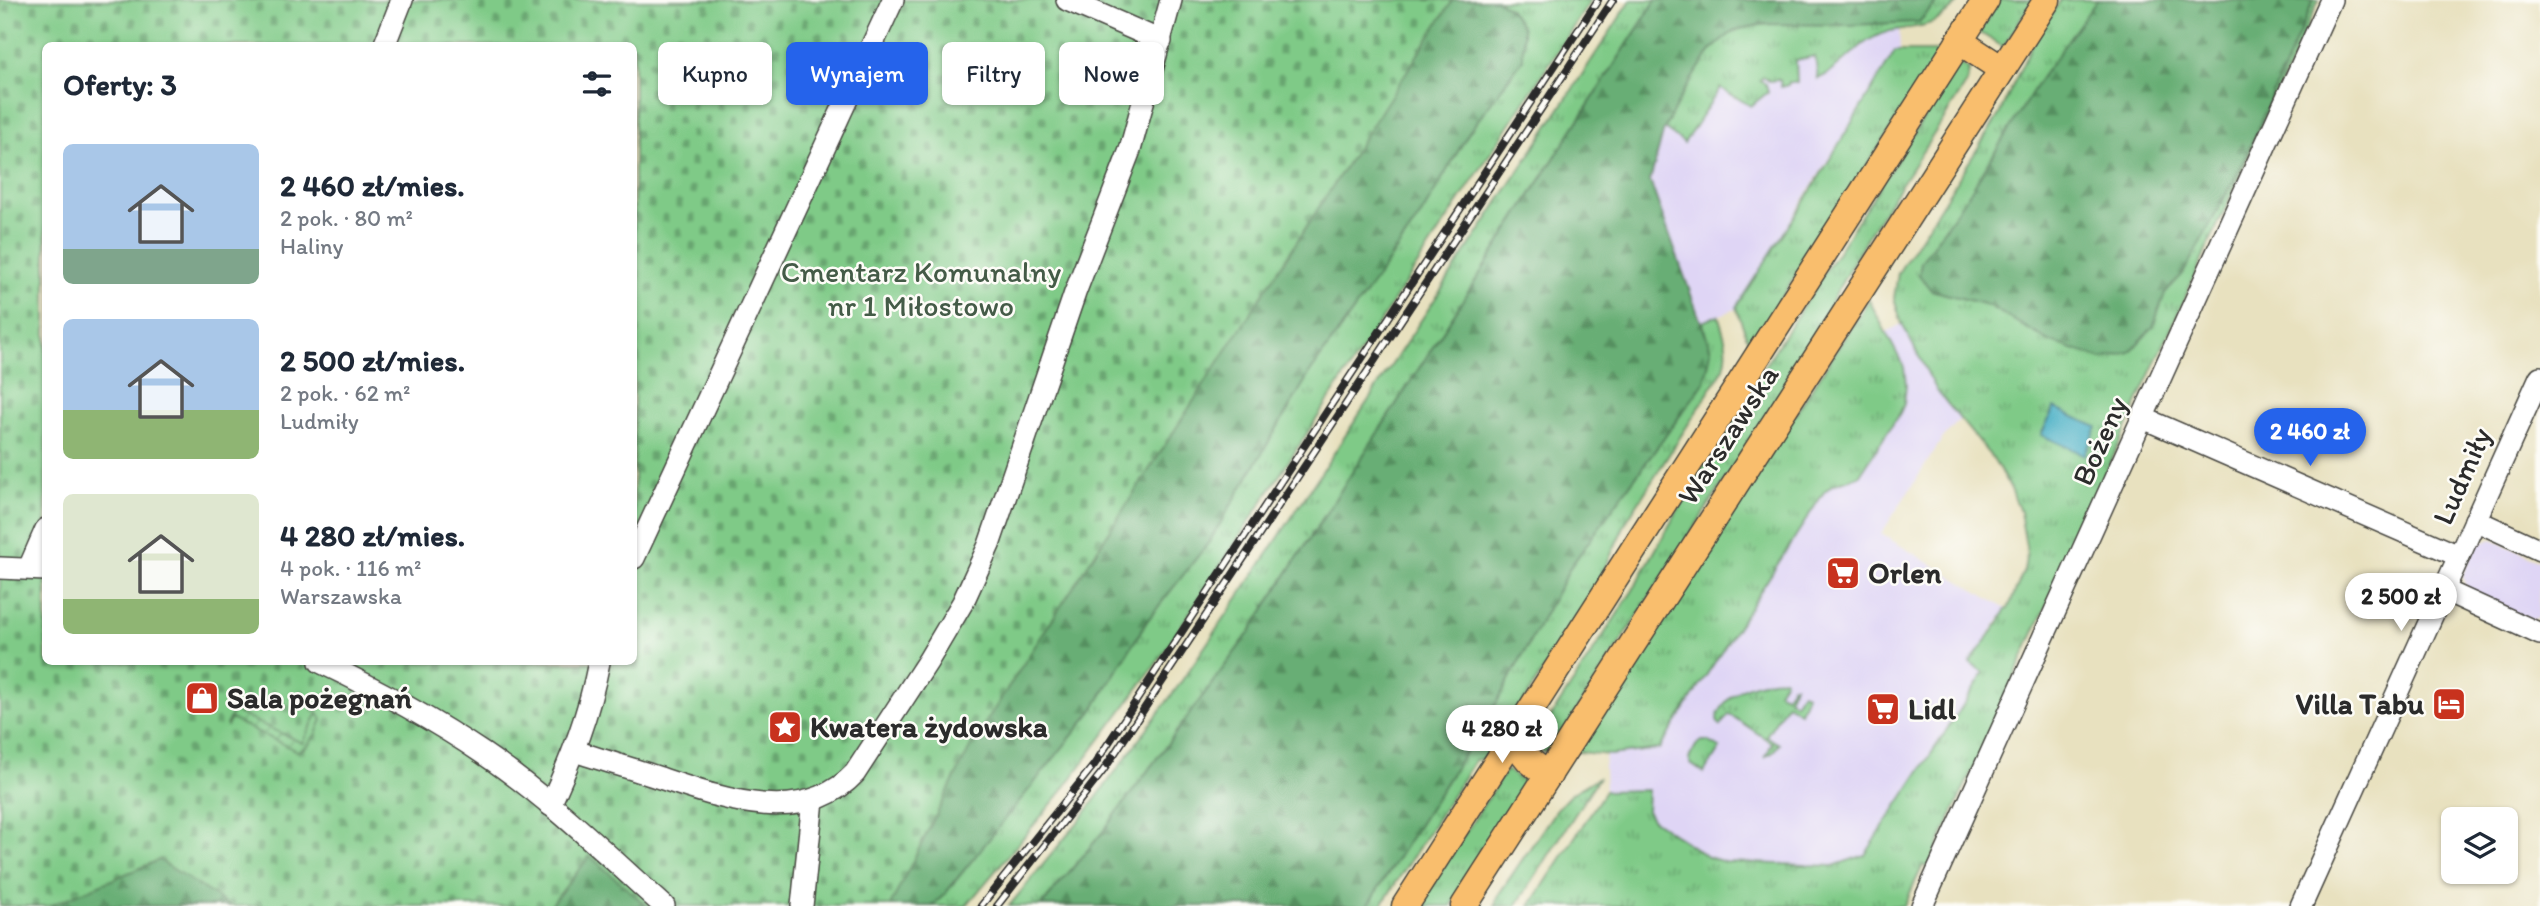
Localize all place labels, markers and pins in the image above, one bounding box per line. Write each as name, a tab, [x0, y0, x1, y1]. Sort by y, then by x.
pin: 2 460 zł	[2238, 408, 2382, 468]
supermarket icon: Orlen	[1824, 554, 1862, 592]
place label: Orlen	[1868, 554, 1941, 591]
pin: 2 500 zł	[2329, 574, 2473, 633]
shop icon: Sala pożegnań	[183, 679, 221, 717]
place label: Sala pożegnań	[227, 679, 412, 716]
place label: Villa Tabu	[2295, 685, 2424, 722]
hotel icon: Villa Tabu	[2430, 685, 2468, 723]
supermarket icon: Lidl	[1864, 690, 1902, 728]
place label: Lidl	[1908, 690, 1956, 727]
pin: 4 280 zł	[1430, 706, 1574, 765]
place icon: Kwatera żydowska	[766, 708, 804, 746]
place label: Kwatera żydowska	[810, 708, 1048, 745]

